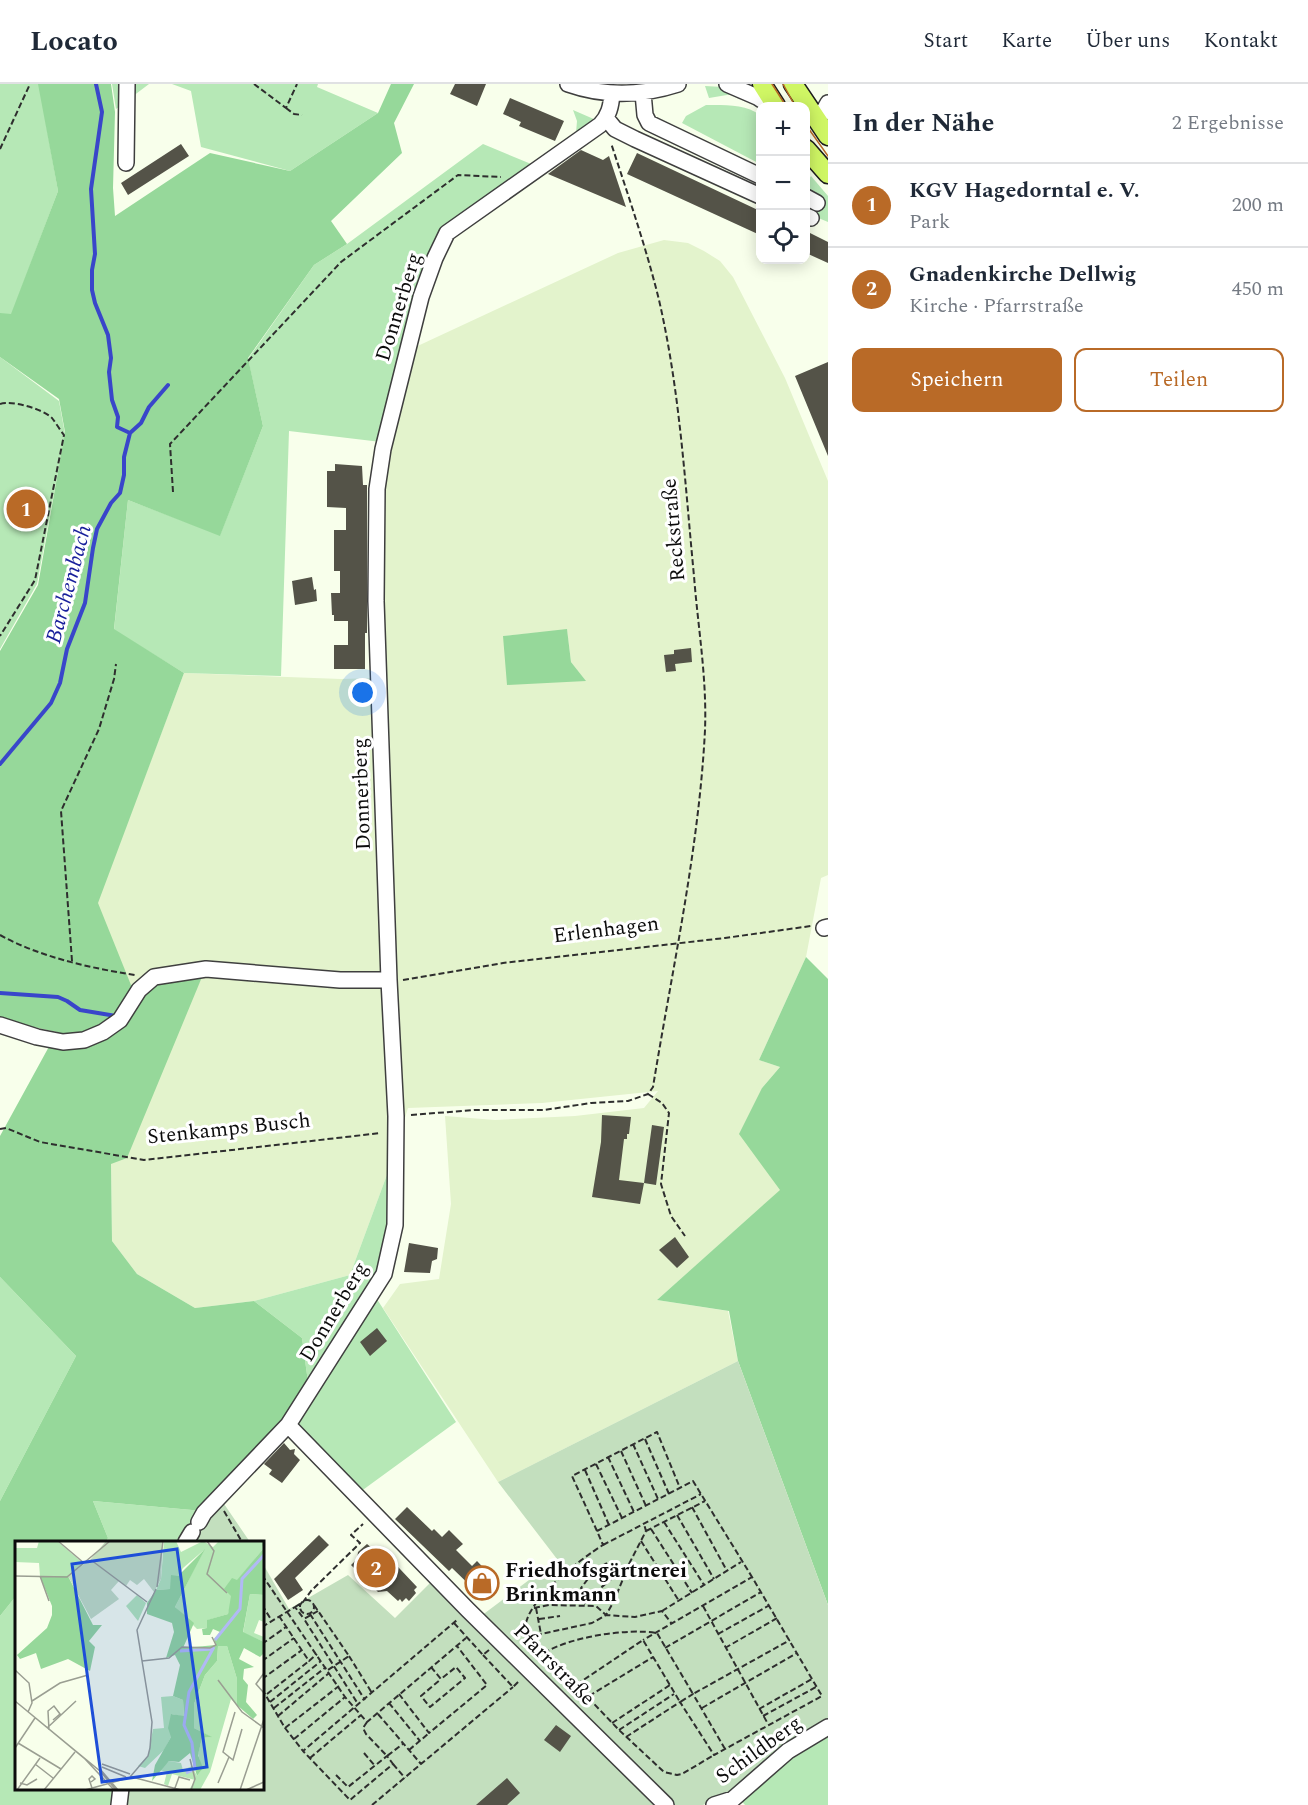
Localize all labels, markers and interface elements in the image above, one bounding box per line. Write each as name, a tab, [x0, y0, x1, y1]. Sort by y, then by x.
text: Locato	[30, 20, 118, 63]
text: Start	[923, 25, 968, 57]
text: Karte	[1001, 25, 1052, 57]
text: Über uns	[1085, 25, 1170, 57]
text: Kontakt	[1203, 25, 1278, 57]
map controls	[756, 102, 810, 264]
button: +	[756, 102, 810, 156]
text: In der Nähe	[852, 103, 994, 143]
text: 2 Ergebnisse	[1172, 108, 1284, 138]
button: −	[756, 156, 810, 210]
text: KGV Hagedorntal e. V.	[909, 174, 1140, 207]
text: 1	[866, 190, 877, 220]
text: 200 m	[1232, 190, 1284, 220]
text: Park	[909, 207, 950, 237]
button: locate	[756, 210, 810, 264]
street label: Donnerberg	[367, 249, 431, 365]
text: Gnadenkirche Dellwig	[909, 258, 1136, 291]
text: 2	[866, 274, 877, 304]
text: 450 m	[1232, 274, 1284, 304]
text: Kirche · Pfarrstraße	[909, 291, 1084, 321]
button: Speichern	[852, 348, 1062, 412]
button: Teilen	[1074, 348, 1284, 412]
street label: Reckstraße	[654, 477, 694, 583]
pin: 1	[6, 486, 46, 532]
water label: Barchembach	[37, 521, 101, 647]
your location	[348, 678, 377, 707]
street label: Donnerberg	[344, 737, 380, 851]
street label: Erlenhagen	[551, 908, 661, 952]
street label: Stenkamps Busch	[146, 1105, 312, 1153]
street label: Donnerberg	[291, 1256, 377, 1368]
inset map	[15, 1541, 264, 1790]
pin: 2	[356, 1546, 395, 1590]
place label: Friedhofsgärtnerei Brinkmann	[505, 1555, 687, 1611]
shop icon: Friedhofsgärtnerei Brinkmann	[464, 1565, 500, 1601]
street label: Pfarrstraße	[505, 1616, 603, 1714]
street label: Schildberg	[709, 1708, 809, 1792]

